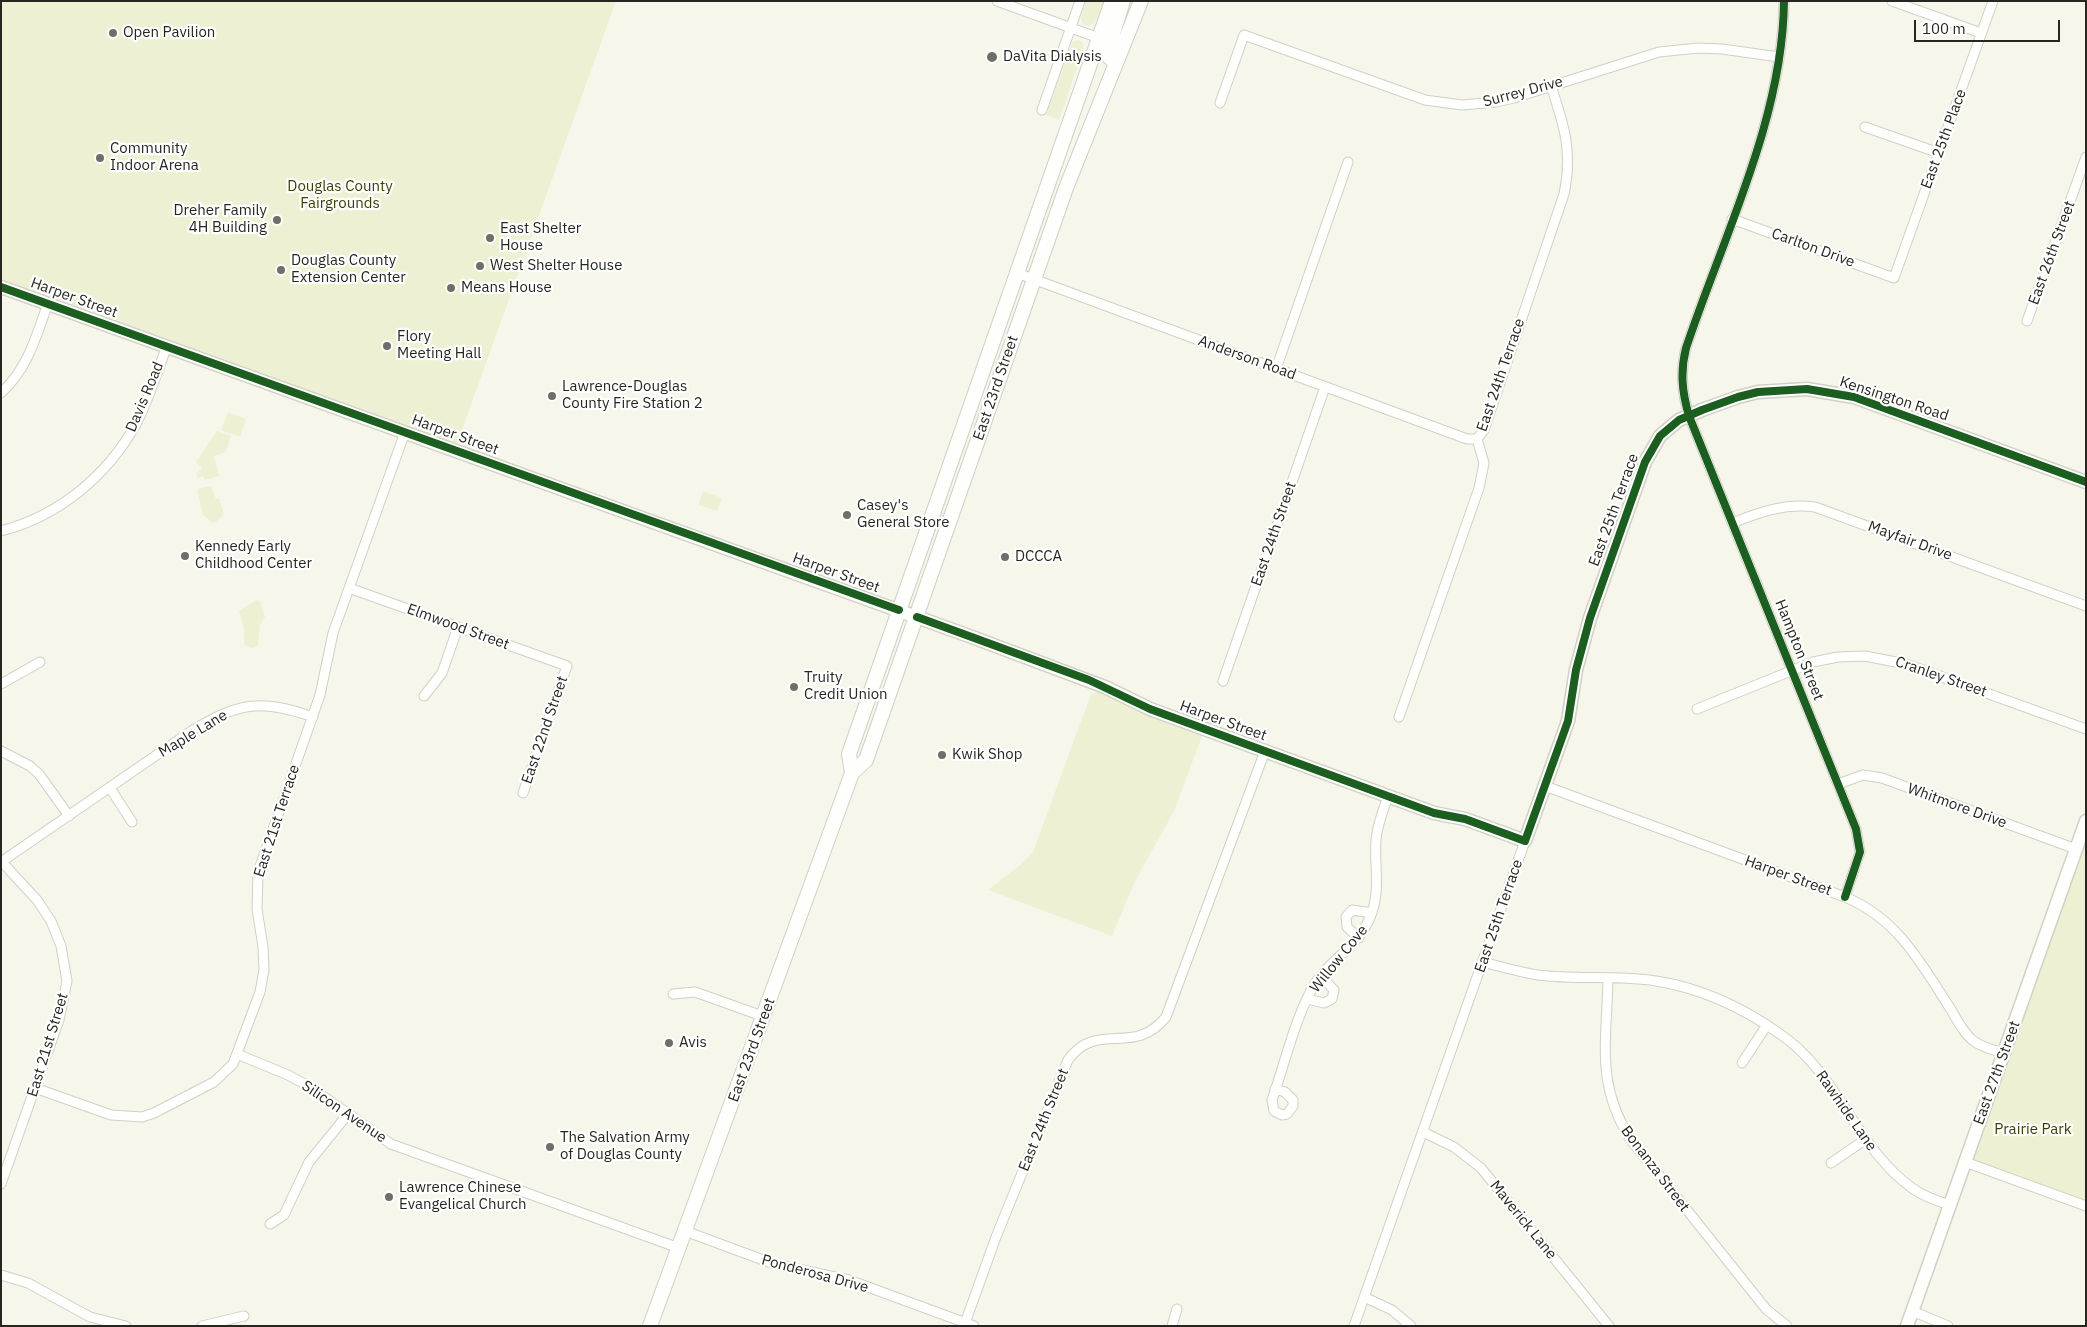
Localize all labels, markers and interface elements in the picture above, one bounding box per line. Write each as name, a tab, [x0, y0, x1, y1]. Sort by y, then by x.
scale bar	[1917, 10, 2063, 42]
text: 100 m	[1922, 19, 1966, 38]
place label: Open Pavilion	[123, 24, 215, 42]
marker: Open Pavilion	[107, 27, 119, 39]
place label: DaVita Dialysis	[1003, 48, 1102, 66]
marker: DaVita Dialysis	[985, 50, 999, 64]
street label: Surrey Drive	[1481, 73, 1565, 111]
street label: East 25th Place	[1918, 87, 1970, 191]
place label: Community Indoor Arena	[110, 140, 199, 175]
marker: Community Indoor Arena	[94, 152, 106, 164]
park label: Douglas County Fairgrounds	[287, 178, 393, 213]
street label: East 26th Street	[2025, 199, 2079, 307]
place label: Dreher Family 4H Building	[173, 202, 267, 237]
marker: Dreher Family 4H Building	[271, 214, 283, 226]
place label: East Shelter House	[500, 220, 581, 255]
street label: Carlton Drive	[1769, 225, 1857, 271]
marker: East Shelter House	[484, 232, 496, 244]
place label: Douglas County Extension Center	[291, 252, 406, 287]
place label: West Shelter House	[490, 257, 622, 275]
marker: West Shelter House	[474, 260, 486, 272]
marker: Douglas County Extension Center	[275, 264, 287, 276]
street label: Harper Street	[28, 274, 120, 322]
place label: Means House	[461, 279, 552, 297]
marker: Means House	[445, 282, 457, 294]
street label: East 24th Terrace	[1473, 316, 1529, 434]
place label: Flory Meeting Hall	[397, 328, 481, 363]
street label: Anderson Road	[1196, 332, 1298, 384]
street label: East 23rd Street	[970, 333, 1022, 443]
marker: Flory Meeting Hall	[381, 340, 393, 352]
street label: Davis Road	[122, 359, 168, 435]
street label: Kensington Road	[1837, 373, 1951, 425]
place label: Lawrence-Douglas County Fire Station 2	[562, 378, 703, 413]
marker: Lawrence-Douglas County Fire Station 2	[546, 390, 558, 402]
street label: Harper Street	[409, 411, 501, 459]
street label: East 25th Terrace	[1585, 451, 1643, 569]
street label: East 24th Street	[1248, 479, 1300, 589]
place label: Casey's General Store	[857, 497, 949, 532]
marker: Casey's General Store	[841, 509, 853, 521]
street label: Mayfair Drive	[1866, 517, 1954, 565]
place label: Kennedy Early Childhood Center	[195, 538, 312, 573]
place label: DCCCA	[1015, 548, 1062, 566]
street label: Harper Street	[790, 549, 882, 597]
marker: Kennedy Early Childhood Center	[179, 550, 191, 562]
marker: DCCCA	[999, 551, 1011, 563]
street label: Hampton Street	[1771, 597, 1827, 703]
street label: Elmwood Street	[404, 600, 512, 654]
street label: Cranley Street	[1893, 653, 1989, 701]
place label: Truity Credit Union	[804, 669, 888, 704]
street label: East 22nd Street	[518, 674, 572, 786]
marker: Truity Credit Union	[788, 681, 800, 693]
street label: Harper Street	[1177, 697, 1269, 745]
street label: Maple Lane	[155, 706, 231, 762]
place label: Kwik Shop	[952, 746, 1022, 764]
marker: Kwik Shop	[936, 749, 948, 761]
street label: East 21st Terrace	[250, 762, 304, 880]
street label: Whitmore Drive	[1905, 780, 2009, 832]
street label: Harper Street	[1742, 852, 1834, 900]
street label: East 25th Terrace	[1471, 857, 1527, 975]
street label: Willow Cove	[1306, 922, 1372, 996]
street label: East 21st Street	[24, 991, 72, 1099]
street label: East 23rd Street	[725, 995, 779, 1105]
street label: East 27th Street	[1970, 1019, 2024, 1127]
place label: Avis	[679, 1034, 707, 1052]
marker: Avis	[663, 1037, 675, 1049]
street label: East 24th Street	[1015, 1066, 1073, 1174]
street label: Rawhide Lane	[1812, 1067, 1880, 1155]
street label: Silicon Avenue	[298, 1077, 390, 1147]
park label: Prairie Park	[1994, 1121, 2072, 1139]
street label: Bonanza Street	[1617, 1122, 1693, 1216]
place label: The Salvation Army of Douglas County	[560, 1129, 690, 1164]
marker: The Salvation Army of Douglas County	[544, 1141, 556, 1153]
street label: Maverick Lane	[1486, 1177, 1560, 1263]
place label: Lawrence Chinese Evangelical Church	[399, 1179, 526, 1214]
marker: Lawrence Chinese Evangelical Church	[383, 1191, 395, 1203]
street label: Ponderosa Drive	[759, 1251, 871, 1297]

